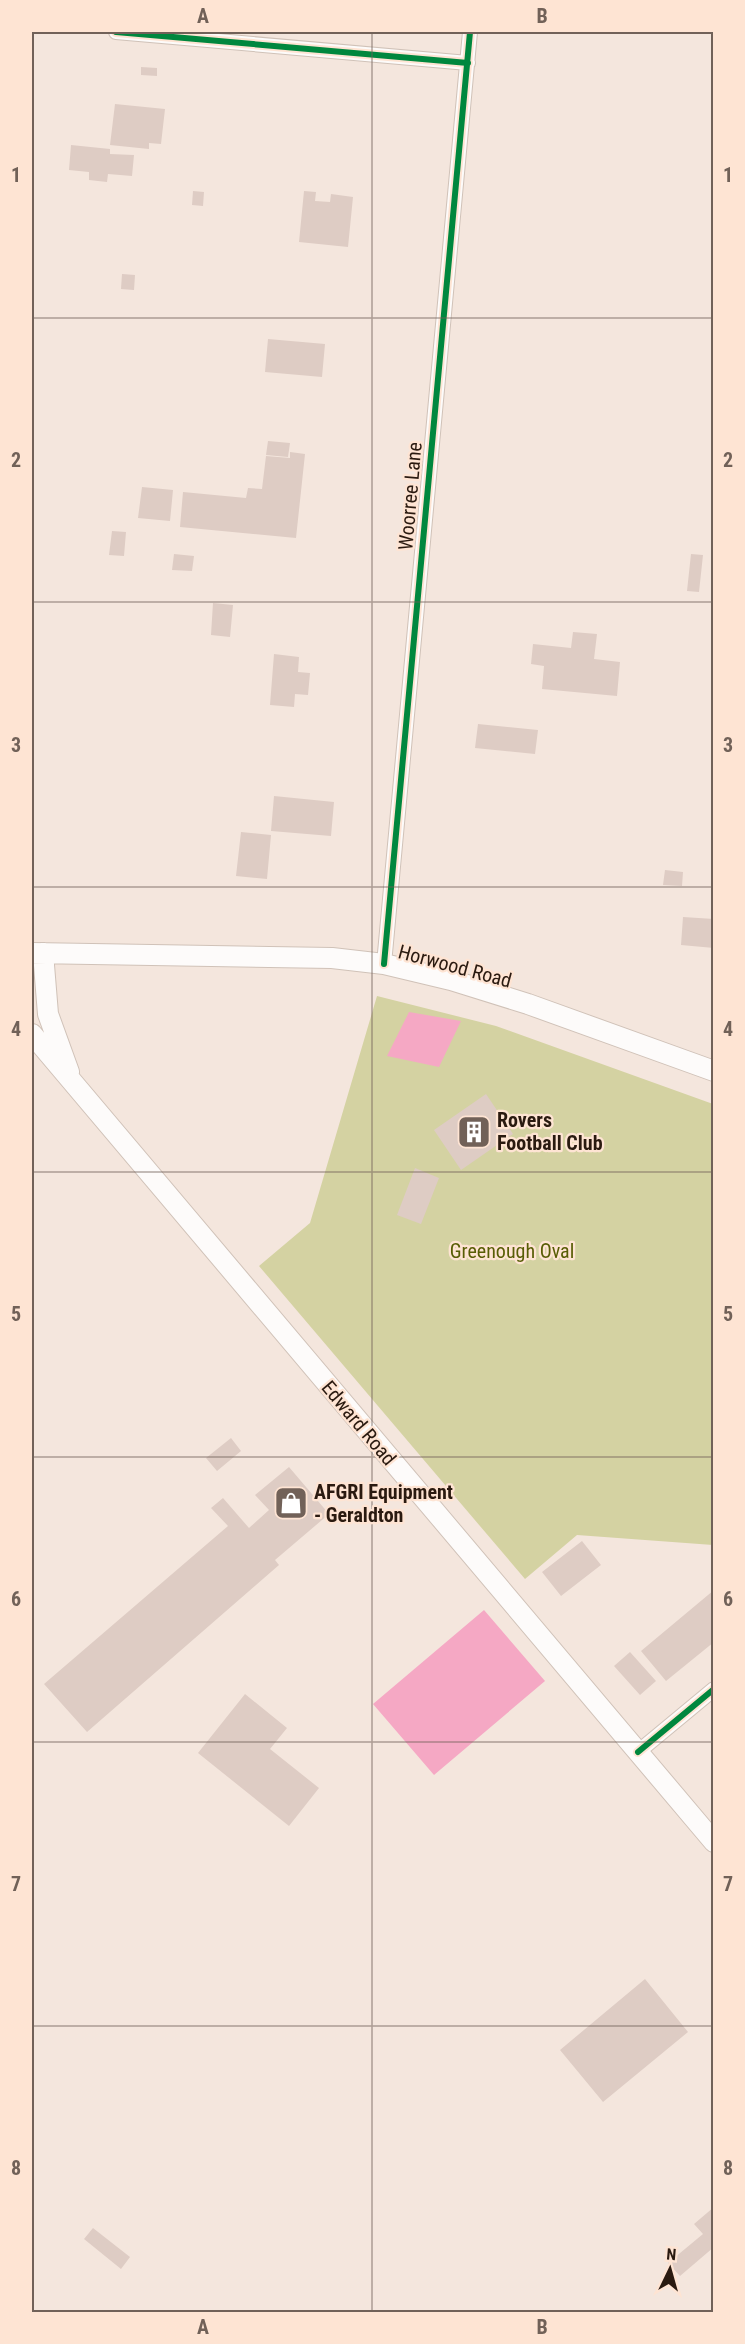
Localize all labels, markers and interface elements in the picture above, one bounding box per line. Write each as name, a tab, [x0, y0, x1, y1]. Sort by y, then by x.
text: A	[197, 4, 209, 28]
text: B	[536, 4, 548, 28]
text: 1	[11, 163, 21, 187]
text: 1	[723, 163, 733, 187]
street label: Woorree Lane	[393, 441, 427, 551]
text: 2	[11, 448, 21, 472]
text: 2	[723, 448, 733, 472]
text: 3	[11, 733, 21, 757]
text: 3	[723, 733, 733, 757]
street label: Horwood Road	[396, 939, 514, 993]
text: 4	[11, 1017, 21, 1041]
text: 4	[723, 1017, 733, 1041]
place label: Rovers Football Club	[497, 1108, 603, 1155]
building icon: Rovers Football Club	[456, 1114, 492, 1150]
park label: Greenough Oval	[450, 1239, 574, 1263]
text: 5	[11, 1302, 21, 1326]
text: 5	[723, 1302, 733, 1326]
street label: Edward Road	[317, 1376, 401, 1470]
place label: AFGRI Equipment - Geraldton	[314, 1480, 453, 1527]
shop icon: AFGRI Equipment - Geraldton	[273, 1485, 309, 1521]
text: 6	[11, 1587, 21, 1611]
text: 6	[723, 1587, 733, 1611]
text: 7	[11, 1872, 21, 1896]
text: 7	[723, 1872, 733, 1896]
text: 8	[11, 2156, 21, 2180]
text: 8	[723, 2156, 733, 2180]
north arrow	[640, 2239, 700, 2299]
text: N	[666, 2245, 677, 2264]
text: A	[197, 2315, 209, 2339]
text: B	[536, 2315, 548, 2339]

